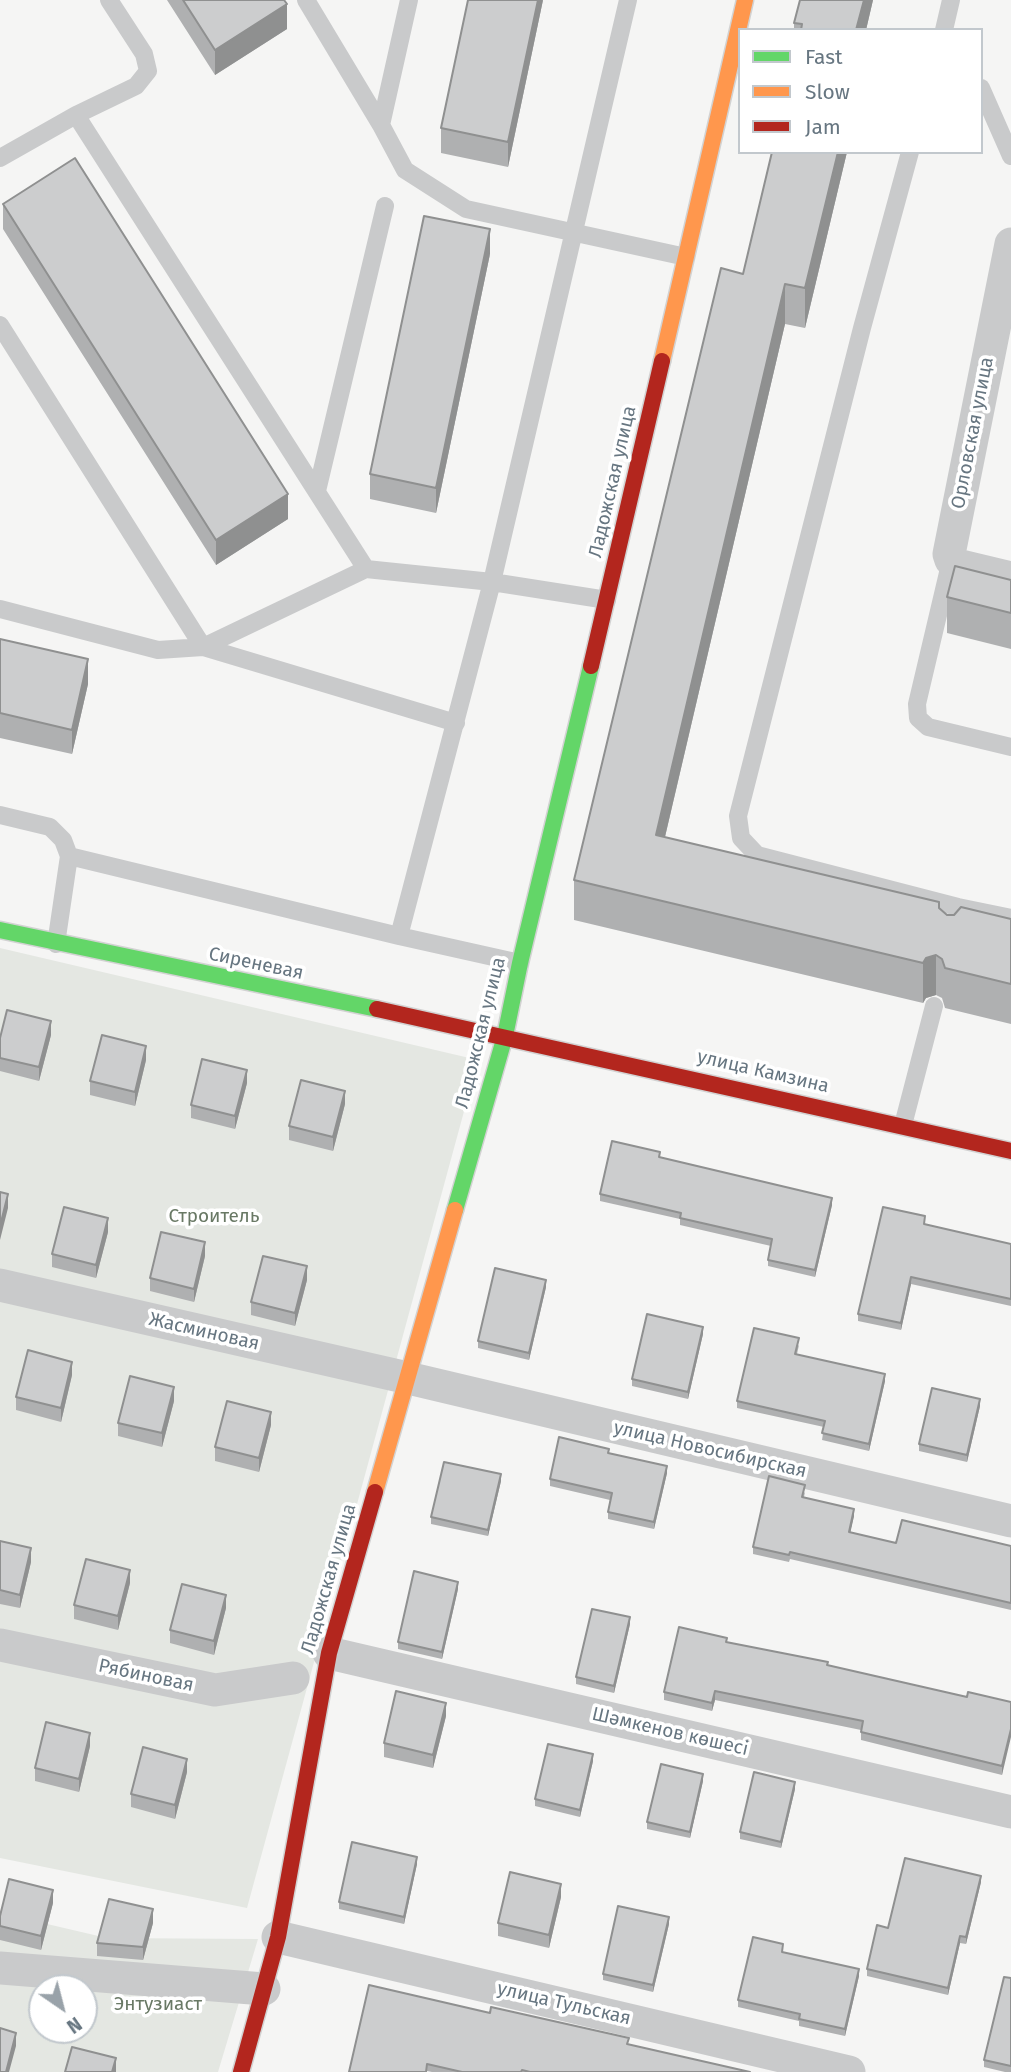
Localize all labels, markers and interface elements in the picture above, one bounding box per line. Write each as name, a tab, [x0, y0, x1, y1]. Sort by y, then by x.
legend	[738, 28, 983, 154]
text: Fast	[805, 44, 843, 70]
text: Slow	[805, 79, 850, 105]
text: Jam	[805, 114, 841, 140]
street label: Орловская улица	[947, 355, 999, 511]
street label: Ладожская улица	[584, 404, 642, 560]
street label: Сиреневая	[207, 943, 305, 985]
street label: Ладожская улица	[451, 955, 511, 1111]
street label: улица Камзина	[695, 1046, 831, 1098]
park label: Строитель	[168, 1206, 260, 1228]
street label: Жасминовая	[147, 1308, 261, 1356]
street label: улица Новосибирская	[611, 1417, 809, 1483]
street label: Ладожская улица	[297, 1501, 361, 1657]
street label: Рябиновая	[96, 1655, 196, 1697]
street label: Шәмкенов көшесі	[590, 1703, 750, 1761]
north arrow	[28, 1974, 98, 2044]
street label: улица Тульская	[495, 1978, 633, 2030]
park label: Энтузиаст	[114, 1994, 202, 2016]
text: N	[62, 2012, 86, 2038]

